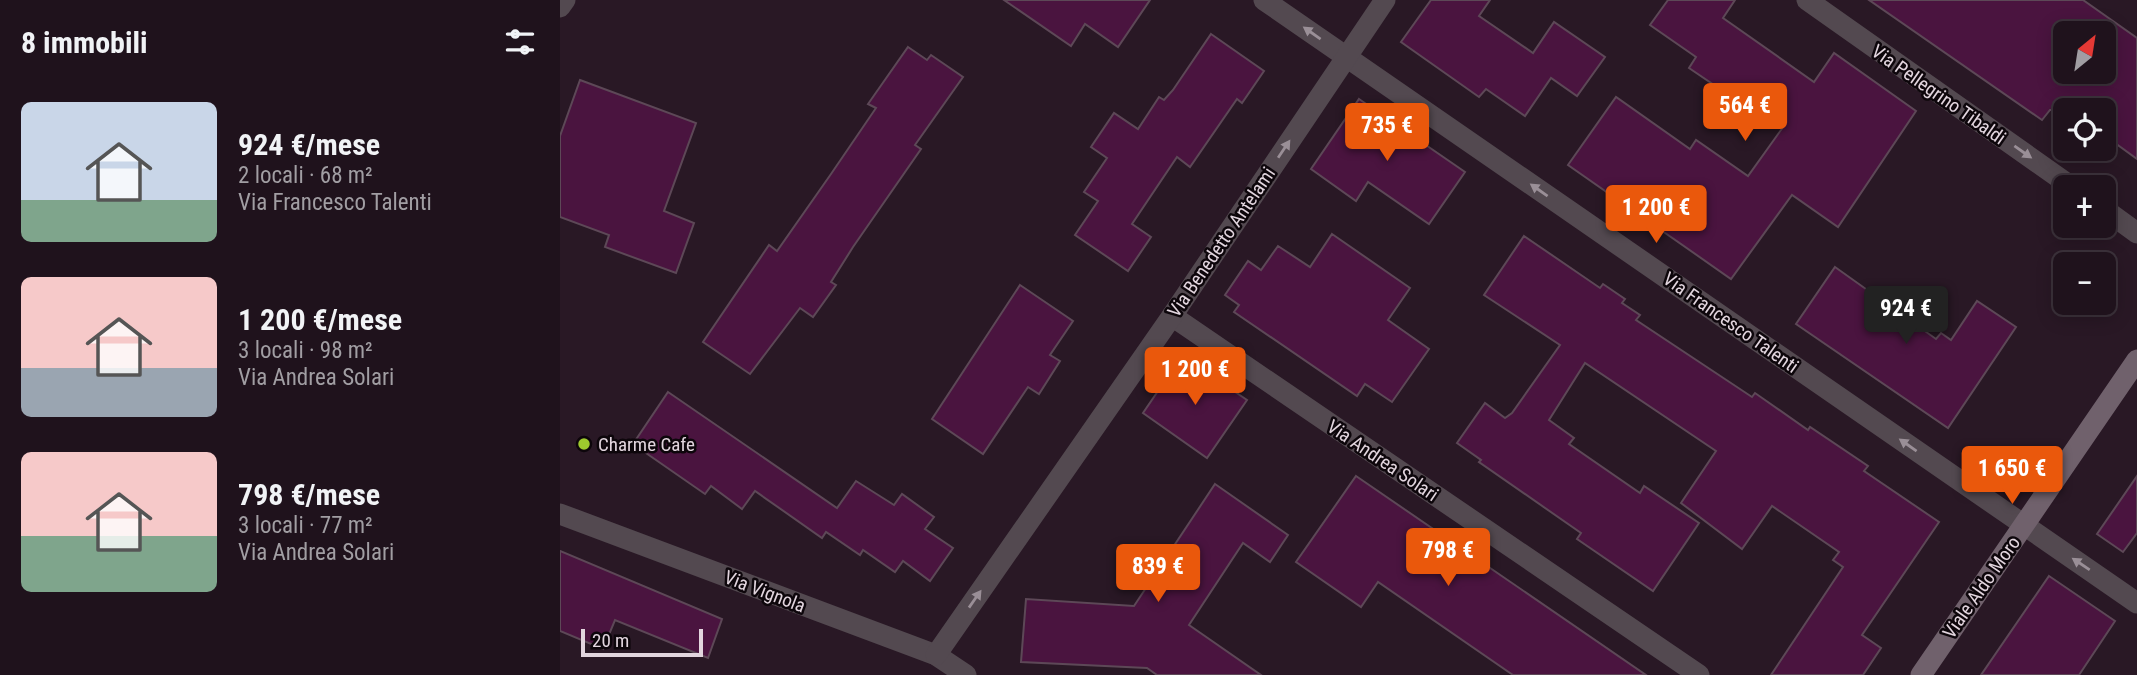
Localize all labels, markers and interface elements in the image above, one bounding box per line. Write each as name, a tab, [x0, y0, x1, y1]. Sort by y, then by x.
north arrow	[2053, 21, 2116, 84]
map controls	[2053, 21, 2116, 315]
icon: filters	[501, 23, 539, 61]
text: 8 immobili	[21, 25, 148, 60]
one-way arrow	[1303, 26, 1321, 40]
street label: Via Pellegrino Tibaldi	[1867, 40, 2010, 149]
pin: 564 €	[1696, 83, 1794, 143]
text: 564 €	[1719, 92, 1771, 119]
button: locate	[2053, 98, 2116, 161]
pin: 735 €	[1338, 104, 1436, 163]
text: 735 €	[1361, 112, 1413, 139]
text: 924 €/mese	[238, 127, 380, 162]
icon: home	[77, 130, 161, 214]
one-way arrow	[1277, 139, 1290, 159]
one-way arrow	[2014, 145, 2032, 159]
text: 2 locali · 68 m²	[238, 162, 373, 189]
street label: Via Benedetto Antelami	[1163, 163, 1280, 322]
button: +	[2053, 175, 2116, 238]
one-way arrow	[1530, 183, 1548, 197]
pin: 1 200 €	[1591, 186, 1721, 245]
text: Via Francesco Talenti	[238, 189, 432, 216]
text: 1 200 €	[1622, 194, 1690, 221]
button: −	[2053, 252, 2116, 315]
street label: Via Francesco Talenti	[1659, 267, 1803, 378]
pin: 924 €	[1857, 286, 1955, 346]
text: 924 €	[1880, 295, 1932, 322]
text: 1 200 €/mese	[238, 302, 402, 337]
icon: home	[77, 305, 161, 389]
text: 3 locali · 98 m²	[238, 337, 373, 364]
pin: 1 200 €	[1130, 348, 1260, 407]
text: 1 200 €	[1161, 356, 1229, 383]
text: Via Andrea Solari	[238, 364, 394, 391]
street label: Via Andrea Solari	[1323, 415, 1443, 506]
place label: Charme Cafe	[598, 433, 695, 456]
marker: Charme Cafe	[576, 436, 592, 452]
one-way arrow	[1899, 438, 1917, 452]
pin: 1 650 €	[1947, 447, 2077, 506]
text: 1 650 €	[1978, 455, 2046, 482]
text: 798 €/mese	[238, 477, 380, 512]
icon: home	[77, 480, 161, 564]
text: 3 locali · 77 m²	[238, 512, 373, 539]
pin: 798 €	[1399, 528, 1497, 588]
street label: Viale Aldo Moro	[1938, 532, 2025, 643]
text: 798 €	[1422, 537, 1474, 564]
text: Via Andrea Solari	[238, 539, 394, 566]
pin: 839 €	[1109, 544, 1207, 604]
text: 839 €	[1132, 553, 1184, 580]
one-way arrow	[2072, 557, 2090, 571]
street label: Via Vignola	[721, 565, 809, 617]
one-way arrow	[968, 590, 982, 608]
scale bar	[581, 626, 704, 658]
text: 20 m	[592, 629, 629, 652]

